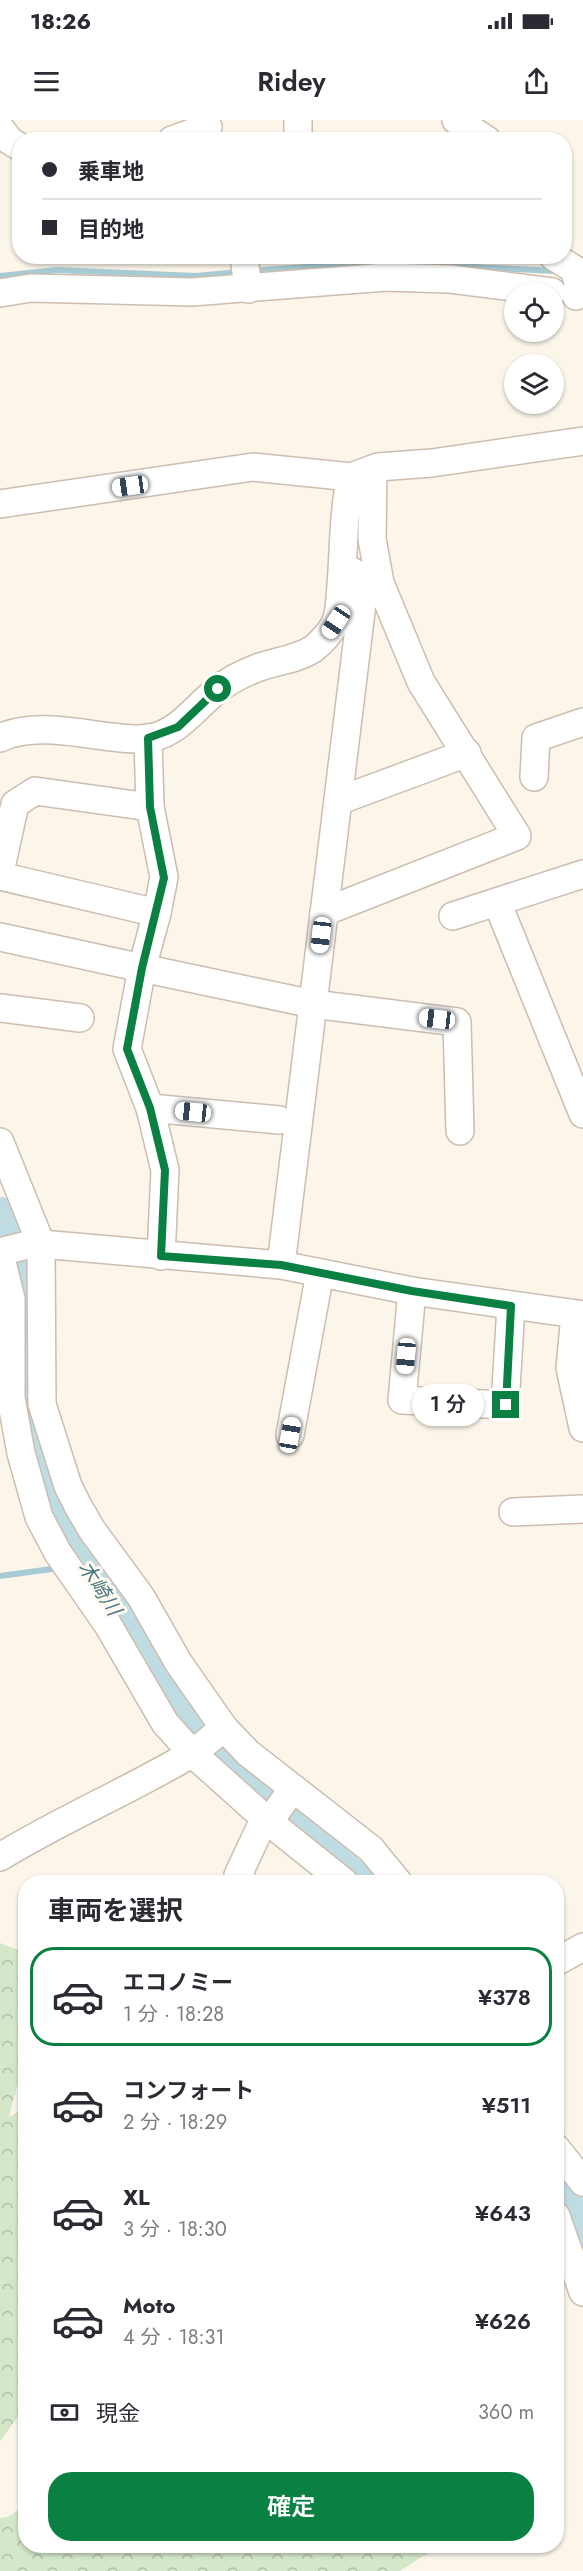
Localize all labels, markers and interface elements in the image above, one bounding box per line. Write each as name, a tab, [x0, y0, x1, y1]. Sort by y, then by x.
text: 18:26	[30, 5, 91, 37]
text: Ridey	[257, 62, 326, 101]
icon: menu	[30, 65, 63, 98]
icon: share	[520, 65, 553, 98]
text: 乗車地	[78, 155, 144, 187]
text: 目的地	[78, 213, 144, 245]
map controls	[504, 282, 564, 414]
button: locate	[504, 282, 564, 342]
button: layers	[504, 354, 564, 414]
car	[111, 475, 149, 497]
car	[318, 602, 354, 642]
route start	[204, 675, 231, 702]
car	[310, 916, 332, 954]
car	[418, 1008, 456, 1030]
car	[174, 1101, 212, 1123]
car	[395, 1337, 417, 1375]
callout: 1 分	[413, 1384, 485, 1426]
text: 1 分	[430, 1390, 466, 1419]
route end	[492, 1391, 519, 1418]
car	[278, 1416, 302, 1454]
water label: 木崎川	[71, 1555, 129, 1623]
text: 車両を選択	[48, 1891, 183, 1930]
text: エコノミー	[123, 1966, 233, 1998]
icon: car	[51, 1970, 105, 2024]
text: ¥378	[478, 1981, 531, 2013]
text: 1 分 · 18:28	[123, 2000, 224, 2029]
text: コンフォート	[123, 2074, 254, 2106]
icon: car	[51, 2078, 105, 2132]
text: ¥511	[482, 2089, 531, 2121]
text: 2 分 · 18:29	[123, 2108, 227, 2137]
text: XL	[123, 2181, 150, 2213]
icon: car	[51, 2186, 105, 2240]
text: ¥643	[475, 2197, 531, 2229]
text: 3 分 · 18:30	[123, 2215, 227, 2244]
text: Moto	[123, 2289, 176, 2321]
icon: car	[51, 2294, 105, 2348]
text: ¥626	[475, 2305, 531, 2337]
text: 4 分 · 18:31	[123, 2323, 225, 2352]
icon: cash	[48, 2396, 81, 2429]
text: 現金	[96, 2397, 140, 2429]
text: 360 m	[478, 2398, 534, 2427]
button: 確定	[48, 2472, 534, 2541]

